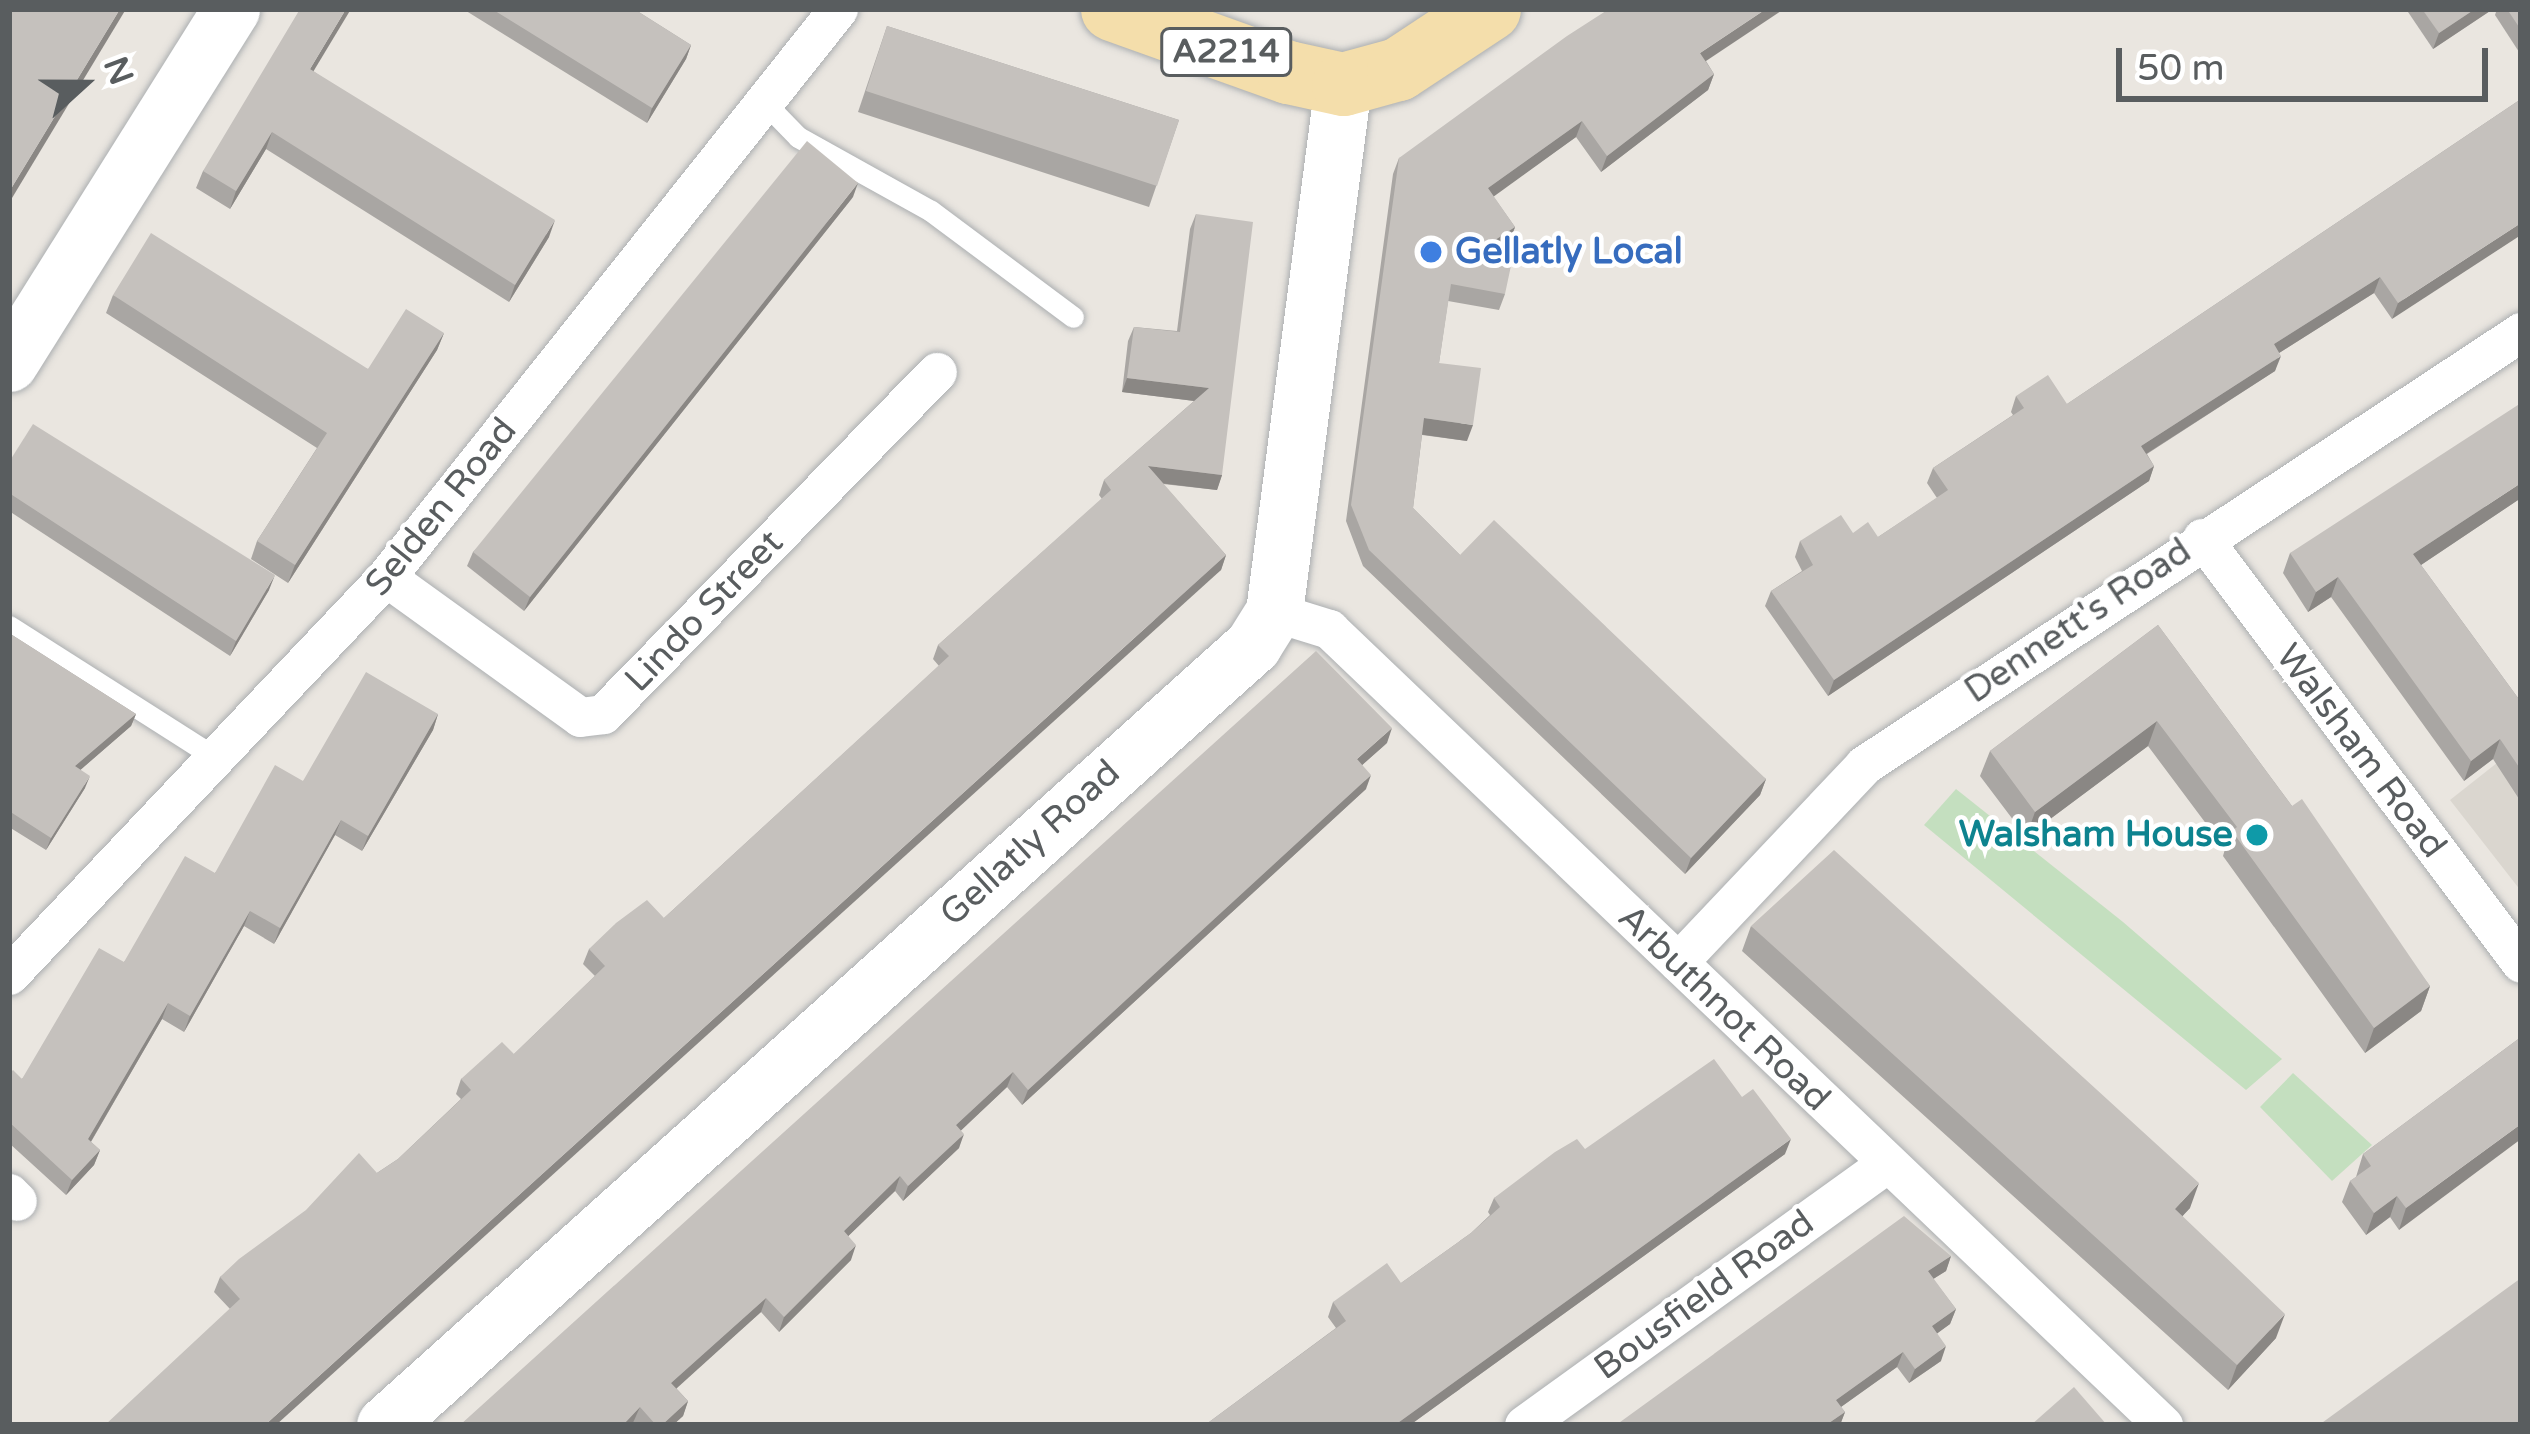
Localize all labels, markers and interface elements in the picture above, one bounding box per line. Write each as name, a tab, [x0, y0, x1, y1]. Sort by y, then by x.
north arrow	[24, 24, 144, 144]
scale bar	[2122, 24, 2494, 98]
road number: A2214	[1160, 25, 1292, 79]
text: 50 m	[2137, 47, 2225, 90]
text: N	[95, 52, 141, 90]
place label: Gellatly Local	[1455, 230, 1683, 274]
marker: Gellatly Local	[1418, 239, 1444, 265]
street label: Selden Road	[356, 409, 526, 605]
street label: Lindo Street	[616, 521, 792, 701]
street label: Dennett's Road	[1957, 529, 2199, 713]
street label: Walsham Road	[2267, 636, 2455, 866]
street label: Gellatly Road	[931, 751, 1129, 935]
place label: Walsham House	[1959, 813, 2233, 857]
marker: Walsham House	[2244, 822, 2270, 848]
street label: Arbuthnot Road	[1609, 896, 1839, 1120]
street label: Bousfield Road	[1586, 1201, 1822, 1389]

